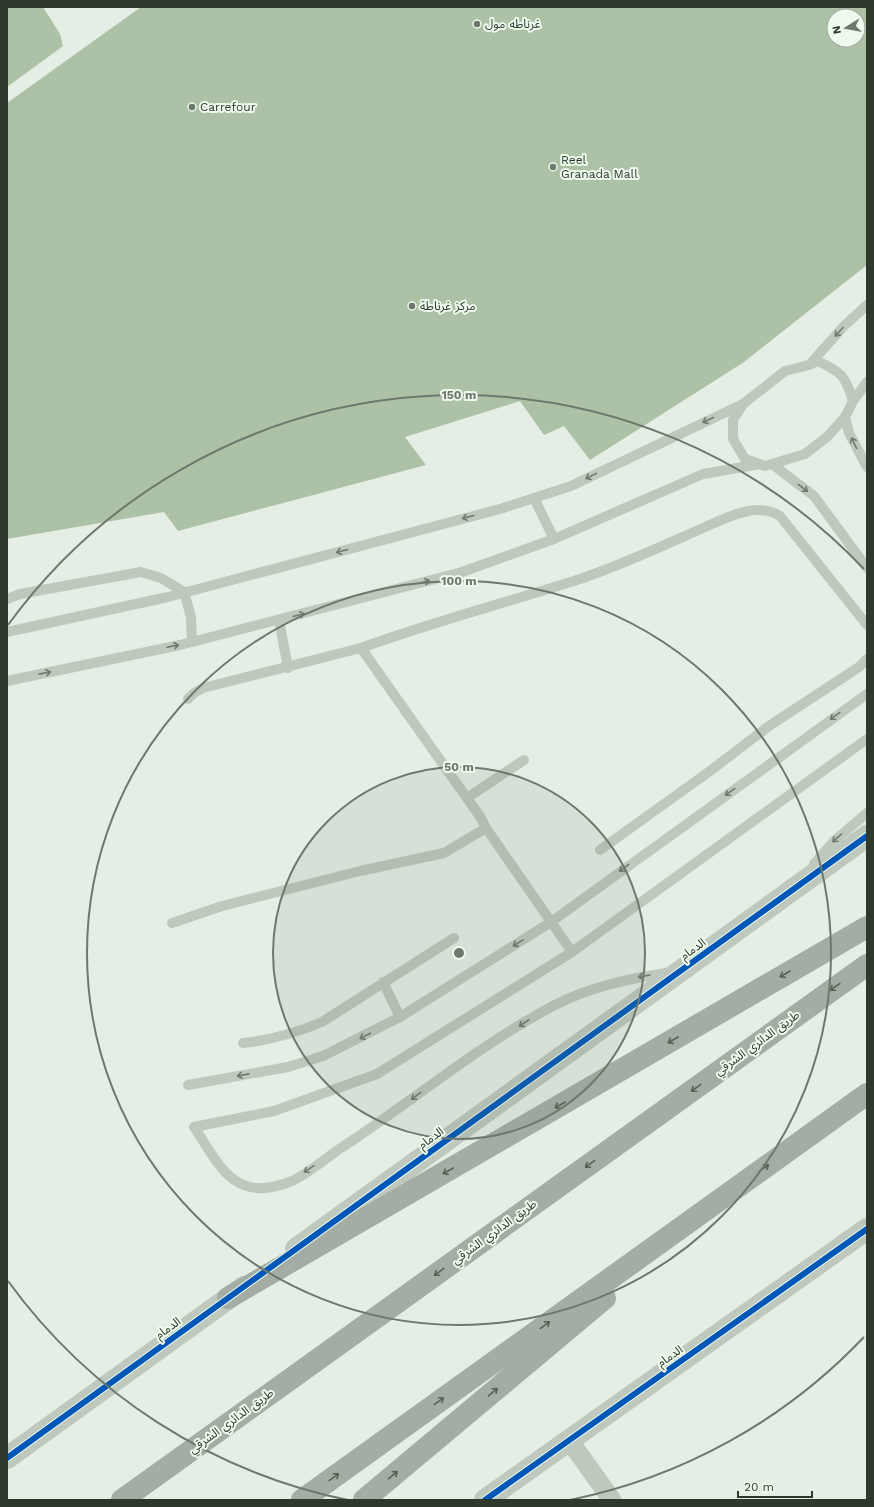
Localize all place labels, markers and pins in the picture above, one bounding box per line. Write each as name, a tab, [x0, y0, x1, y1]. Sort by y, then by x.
place label: غرناطه مول	[485, 17, 541, 31]
marker: غرناطه مول	[472, 19, 482, 29]
place label: Carrefour	[200, 100, 256, 114]
marker: Carrefour	[187, 102, 197, 112]
place label: Reel Granada Mall	[561, 153, 638, 181]
marker: Reel Granada Mall	[548, 162, 558, 172]
place label: مركز غرناطة	[420, 299, 475, 313]
marker: مركز غرناطة	[407, 301, 417, 311]
centre of rings	[452, 946, 466, 960]

